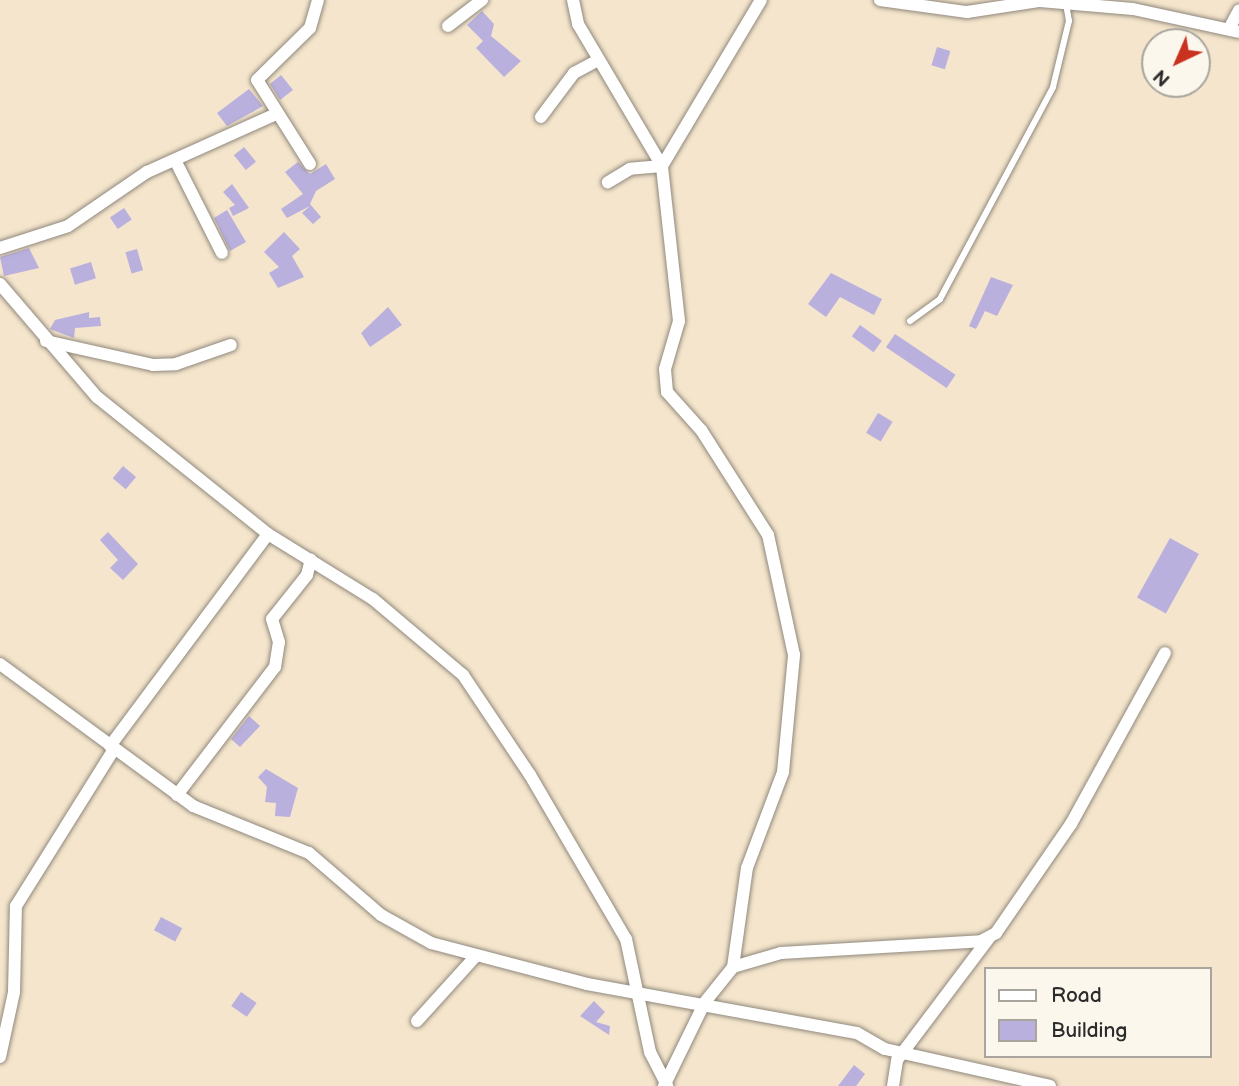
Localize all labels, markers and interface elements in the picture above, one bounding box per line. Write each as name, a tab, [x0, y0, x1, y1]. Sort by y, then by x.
north arrow	[1141, 28, 1211, 98]
text: N	[1149, 64, 1176, 90]
legend	[984, 967, 1211, 1058]
text: Road	[1051, 983, 1102, 1008]
text: Building	[1051, 1018, 1127, 1043]

